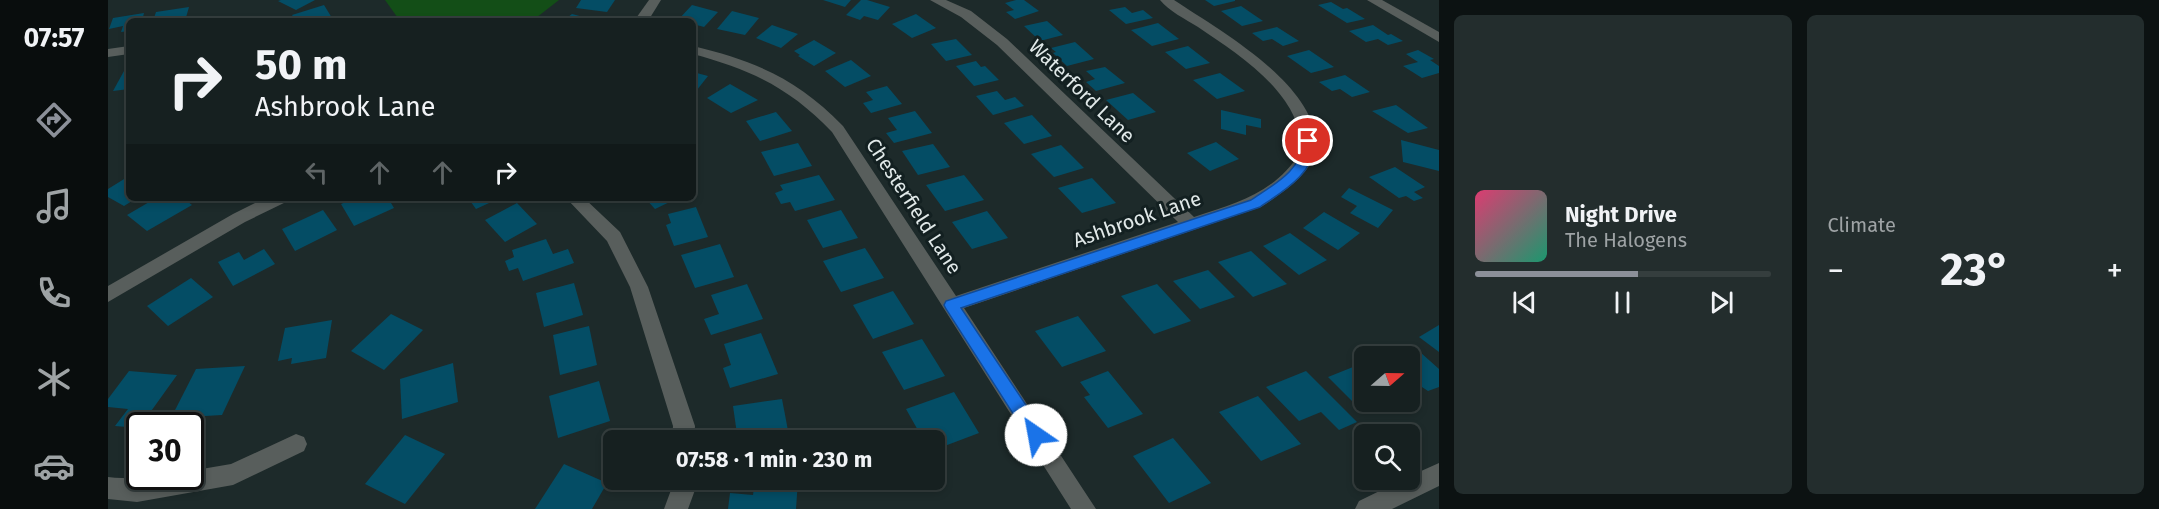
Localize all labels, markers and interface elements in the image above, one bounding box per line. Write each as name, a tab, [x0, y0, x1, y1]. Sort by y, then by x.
text: 07:57	[24, 22, 84, 54]
street label: Waterford Lane	[1024, 34, 1140, 148]
text: 50 m	[255, 40, 348, 90]
icon: right	[156, 42, 234, 120]
text: Ashbrook Lane	[255, 91, 435, 123]
icon: directions	[33, 99, 75, 141]
pin	[1282, 115, 1333, 166]
icon: arrive	[1291, 124, 1324, 157]
street label: Chesterfield Lane	[861, 134, 967, 278]
icon: left	[300, 156, 333, 189]
icon: ahead	[363, 156, 396, 189]
icon: ahead	[426, 156, 459, 189]
icon: right	[489, 156, 522, 189]
icon: music	[33, 185, 75, 227]
street label: Ashbrook Lane	[1070, 186, 1204, 252]
text: Night Drive	[1565, 201, 1677, 228]
text: Climate	[1828, 213, 1896, 237]
text: The Halogens	[1565, 228, 1687, 252]
text: 23°	[1940, 243, 2010, 297]
text: −	[1828, 251, 1844, 291]
text: +	[2107, 251, 2123, 291]
icon: phone	[33, 272, 75, 314]
icon: previous	[1508, 286, 1541, 319]
icon: pause	[1606, 286, 1639, 319]
icon: next	[1705, 286, 1738, 319]
north arrow	[1354, 346, 1420, 412]
map controls	[1354, 346, 1420, 490]
icon: climate	[33, 358, 75, 400]
position arrow	[1004, 403, 1068, 467]
speed limit sign: 30	[126, 412, 204, 490]
button: search	[1354, 424, 1420, 490]
icon: car	[33, 445, 75, 487]
text: 07:58 · 1 min · 230 m	[676, 446, 872, 473]

